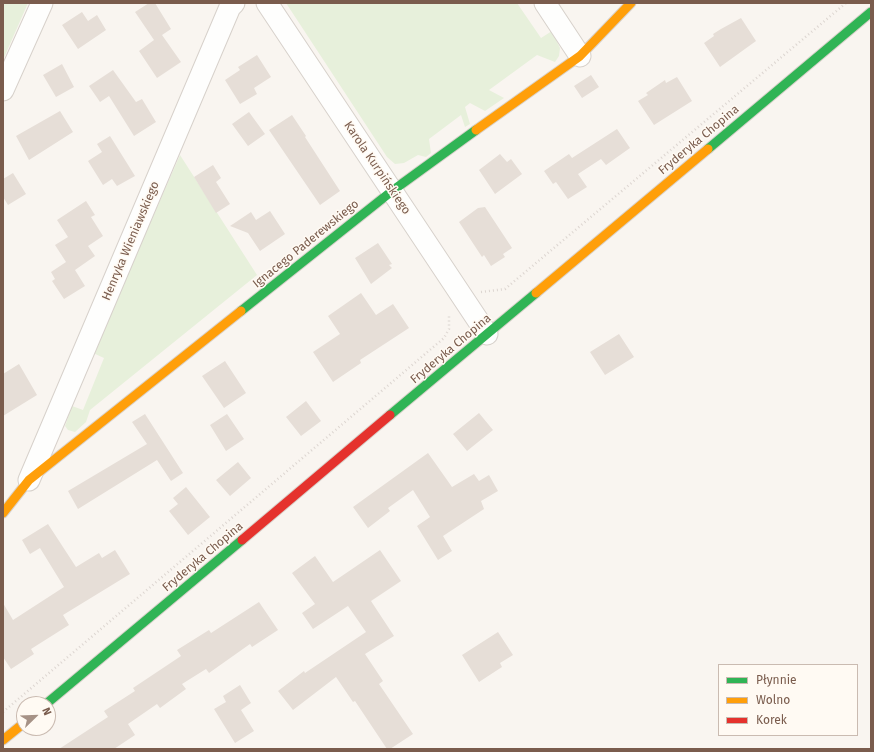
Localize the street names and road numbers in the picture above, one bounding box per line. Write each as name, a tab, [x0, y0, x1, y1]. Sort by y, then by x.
street label: Fryderyka Chopina	[656, 102, 742, 178]
street label: Karola Kurpińskiego	[341, 119, 413, 217]
street label: Henryka Wieniawskiego	[99, 179, 163, 303]
street label: Ignacego Paderewskiego	[250, 197, 362, 291]
street label: Fryderyka Chopina	[408, 311, 494, 387]
street label: Fryderyka Chopina	[160, 519, 246, 595]

